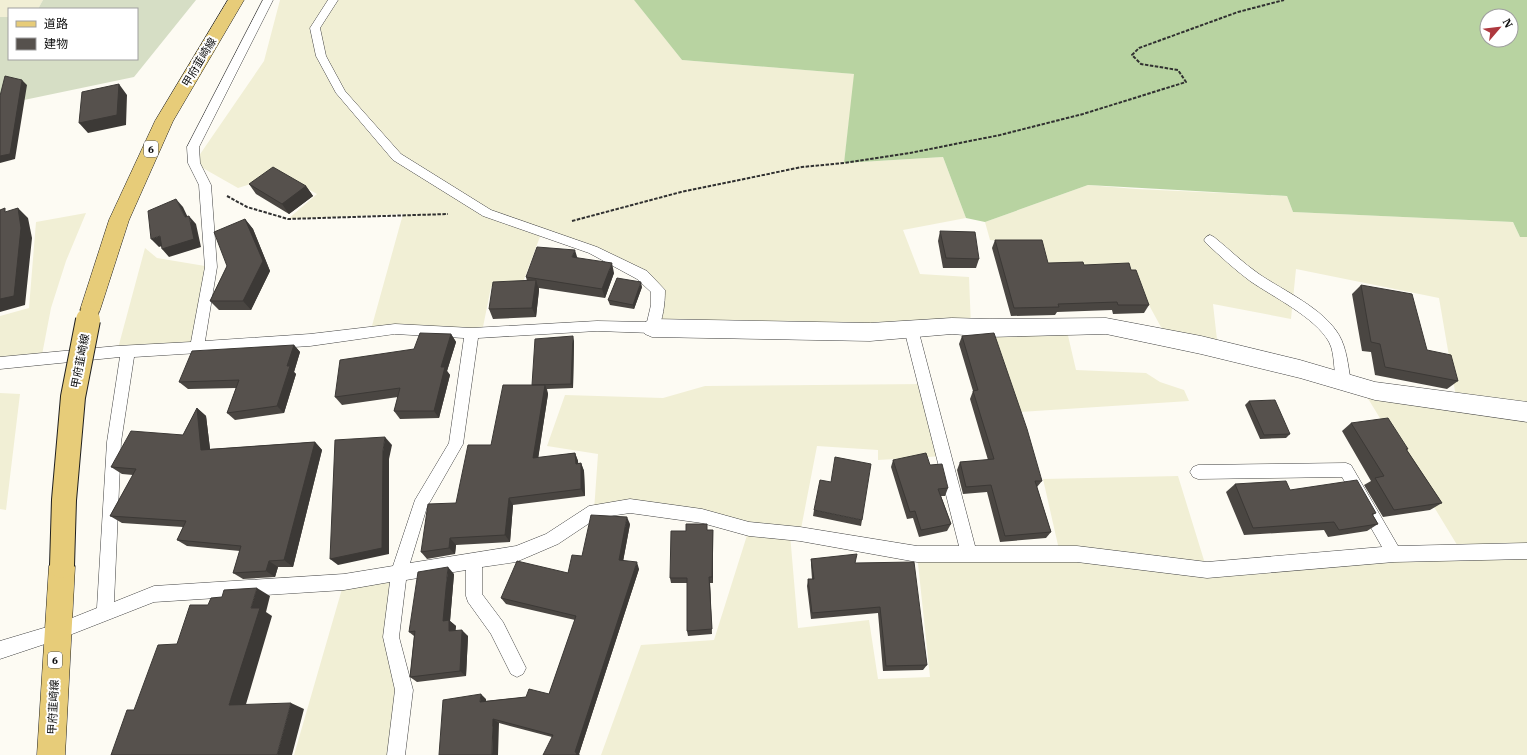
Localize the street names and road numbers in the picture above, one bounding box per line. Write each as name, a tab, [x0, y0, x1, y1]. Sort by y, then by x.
street label: 甲府韮崎線	[179, 35, 219, 89]
road number: 6	[144, 141, 158, 157]
street label: 甲府韮崎線	[68, 333, 92, 389]
road number: 6	[48, 652, 62, 668]
street label: 甲府韮崎線	[45, 679, 61, 735]

